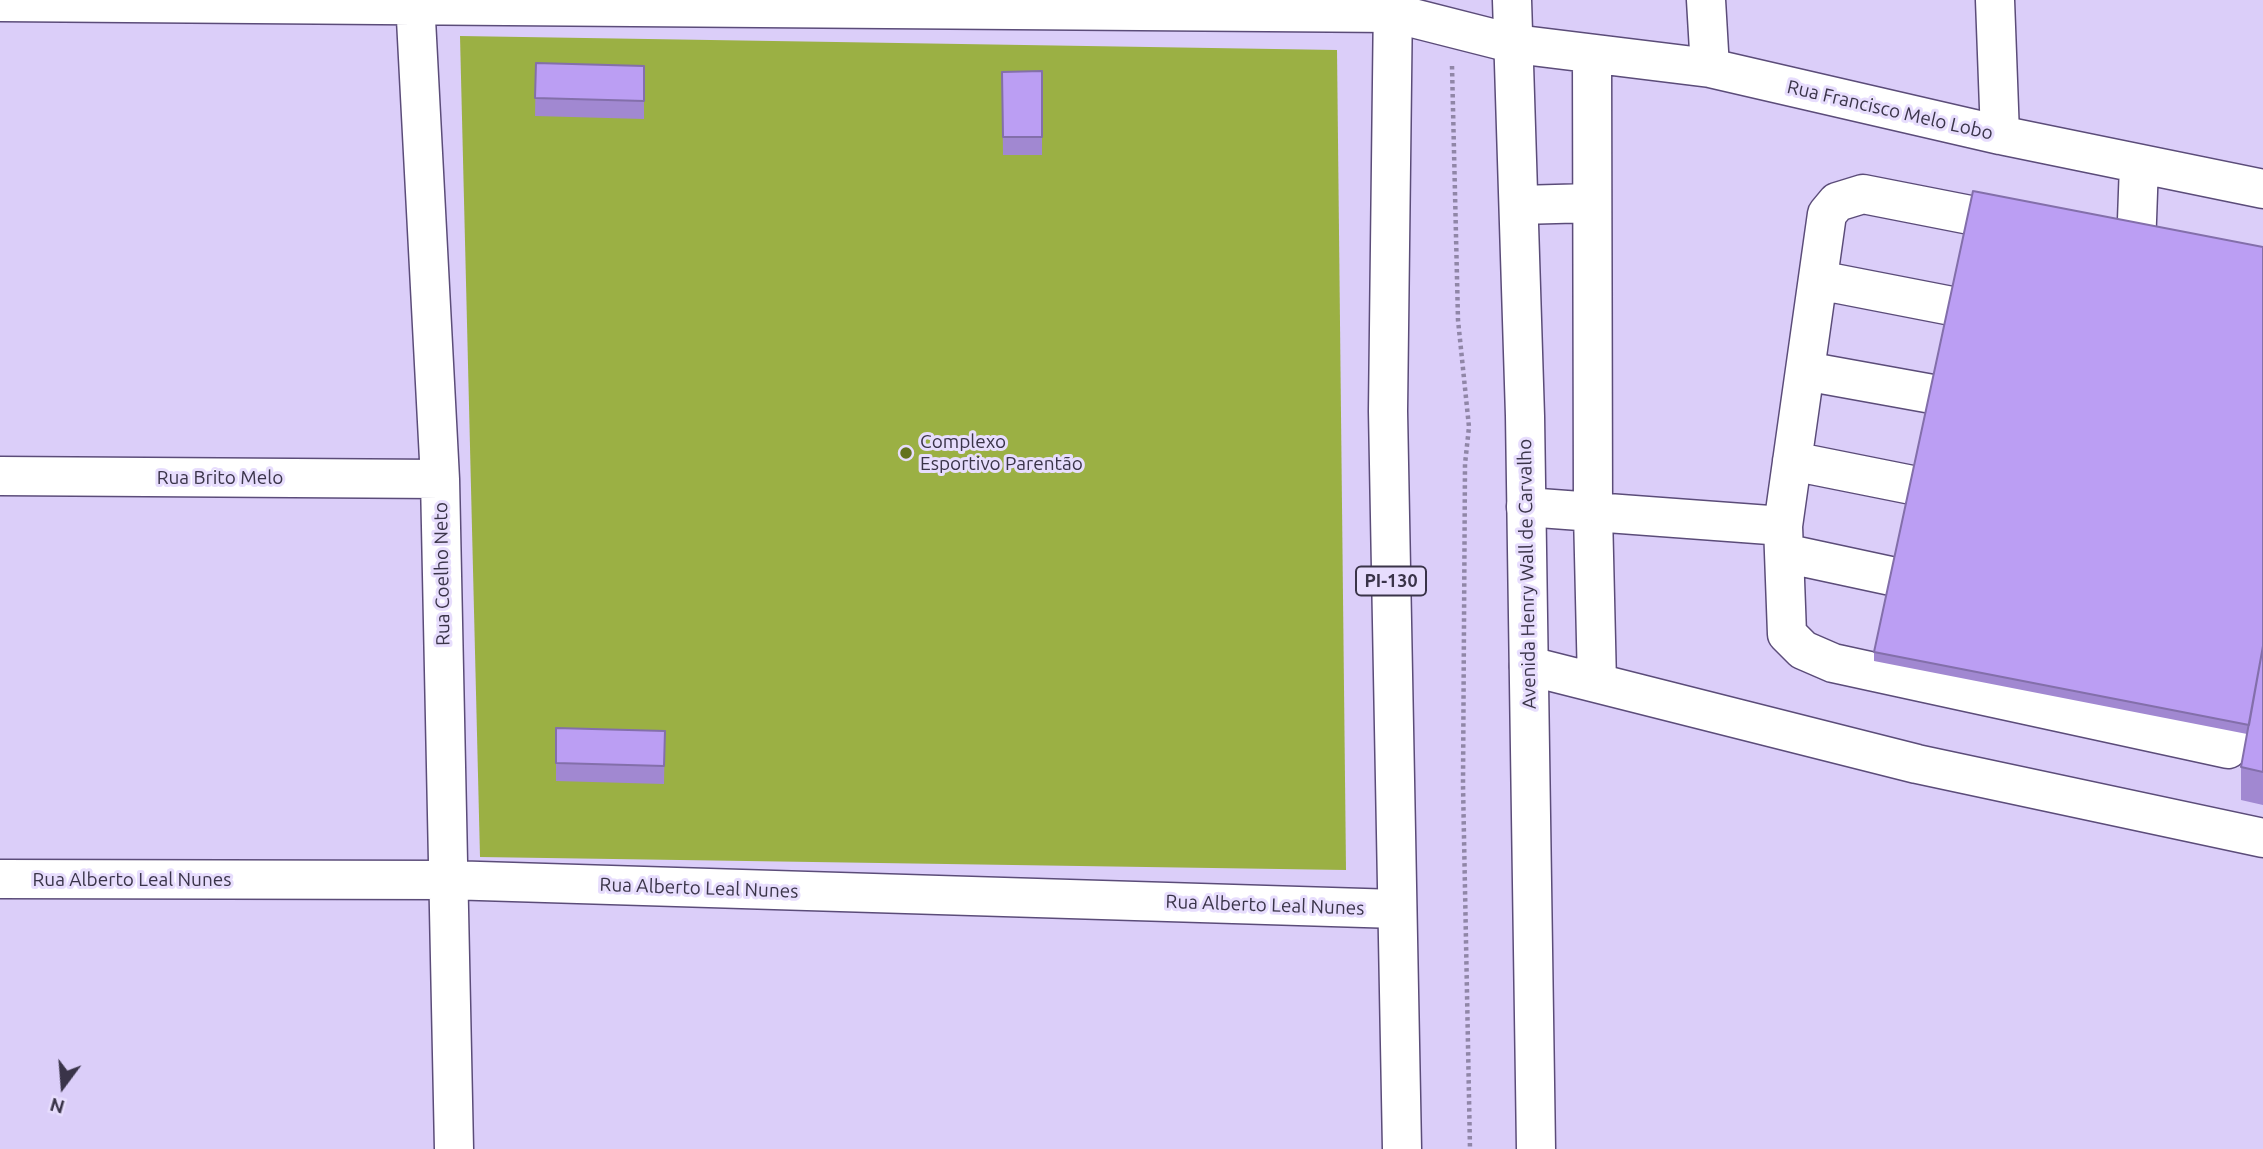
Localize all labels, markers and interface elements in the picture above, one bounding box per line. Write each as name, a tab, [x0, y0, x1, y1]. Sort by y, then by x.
street label: Rua Francisco Melo Lobo	[1785, 75, 1995, 145]
place label: Complexo Esportivo Parentão	[920, 431, 1083, 475]
street label: Avenida Henry Wall de Carvalho	[1513, 439, 1541, 709]
marker: Complexo Esportivo Parentão	[898, 445, 914, 461]
street label: Rua Brito Melo	[157, 467, 283, 489]
street label: Rua Coelho Neto	[429, 502, 455, 646]
road number: PI-130	[1356, 566, 1426, 596]
street label: Rua Alberto Leal Nunes	[32, 869, 232, 891]
street label: Rua Alberto Leal Nunes	[599, 873, 799, 903]
street label: Rua Alberto Leal Nunes	[1165, 890, 1365, 920]
north arrow	[28, 1051, 98, 1121]
text: N	[47, 1094, 67, 1119]

